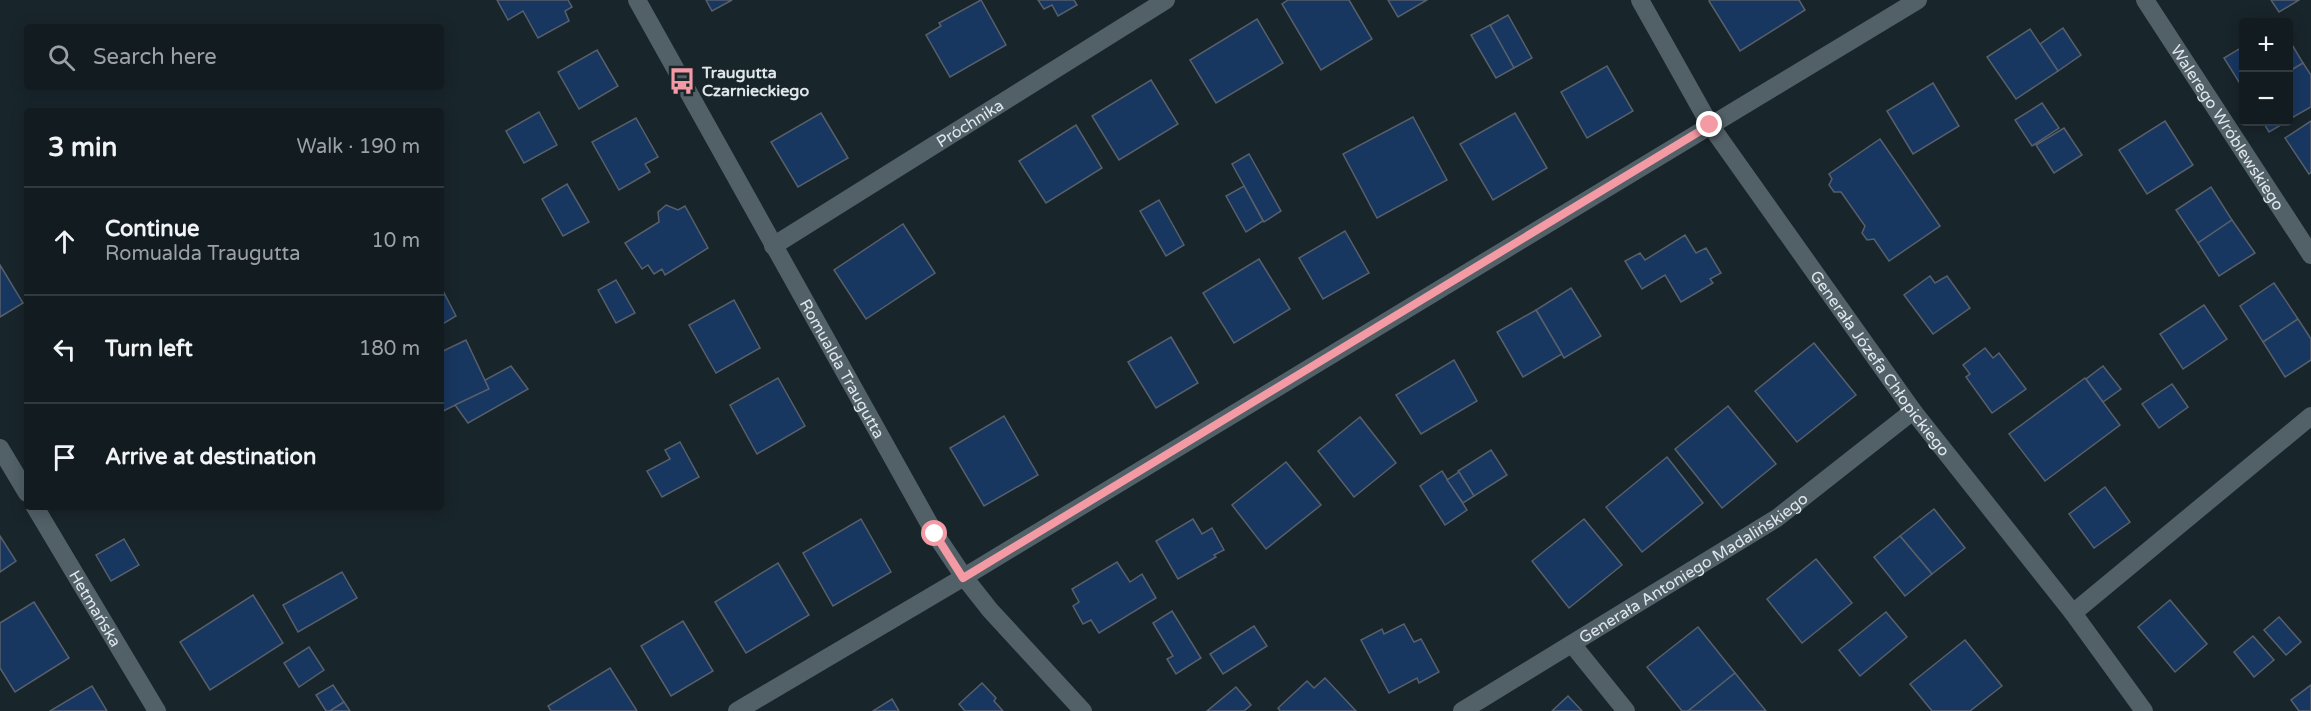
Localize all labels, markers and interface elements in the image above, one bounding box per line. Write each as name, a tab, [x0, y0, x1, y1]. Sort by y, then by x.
map controls	[2239, 18, 2293, 126]
button: +	[2239, 18, 2293, 72]
search box	[24, 24, 444, 90]
icon: search	[45, 41, 78, 74]
street label: Walerego Wróblewskiego	[2166, 41, 2288, 214]
text: Search here	[93, 44, 217, 70]
place label: Traugutta Czarnieckiego	[701, 63, 809, 101]
bus stop icon: Traugutta Czarnieckiego	[667, 66, 697, 96]
button: −	[2239, 72, 2293, 126]
street label: Próchnika	[933, 95, 1008, 152]
route end	[1696, 111, 1722, 137]
text: 3 min	[48, 132, 117, 163]
text: Walk · 190 m	[297, 135, 420, 159]
text: Continue	[105, 216, 200, 242]
icon: ahead	[48, 225, 81, 258]
text: 10 m	[371, 229, 420, 253]
text: Romualda Traugutta	[105, 242, 300, 266]
street label: Generała Józefa Chłopickiego	[1805, 267, 1954, 460]
street label: Romualda Traugutta	[795, 296, 889, 442]
icon: left	[48, 333, 81, 366]
text: Turn left	[105, 336, 193, 362]
text: 180 m	[359, 337, 420, 361]
icon: arrive	[48, 441, 81, 474]
text: Arrive at destination	[105, 444, 316, 470]
street label: Generała Antoniego Madalińskiego	[1575, 489, 1812, 648]
route start	[921, 520, 947, 546]
street label: Hetmańska	[64, 567, 125, 651]

